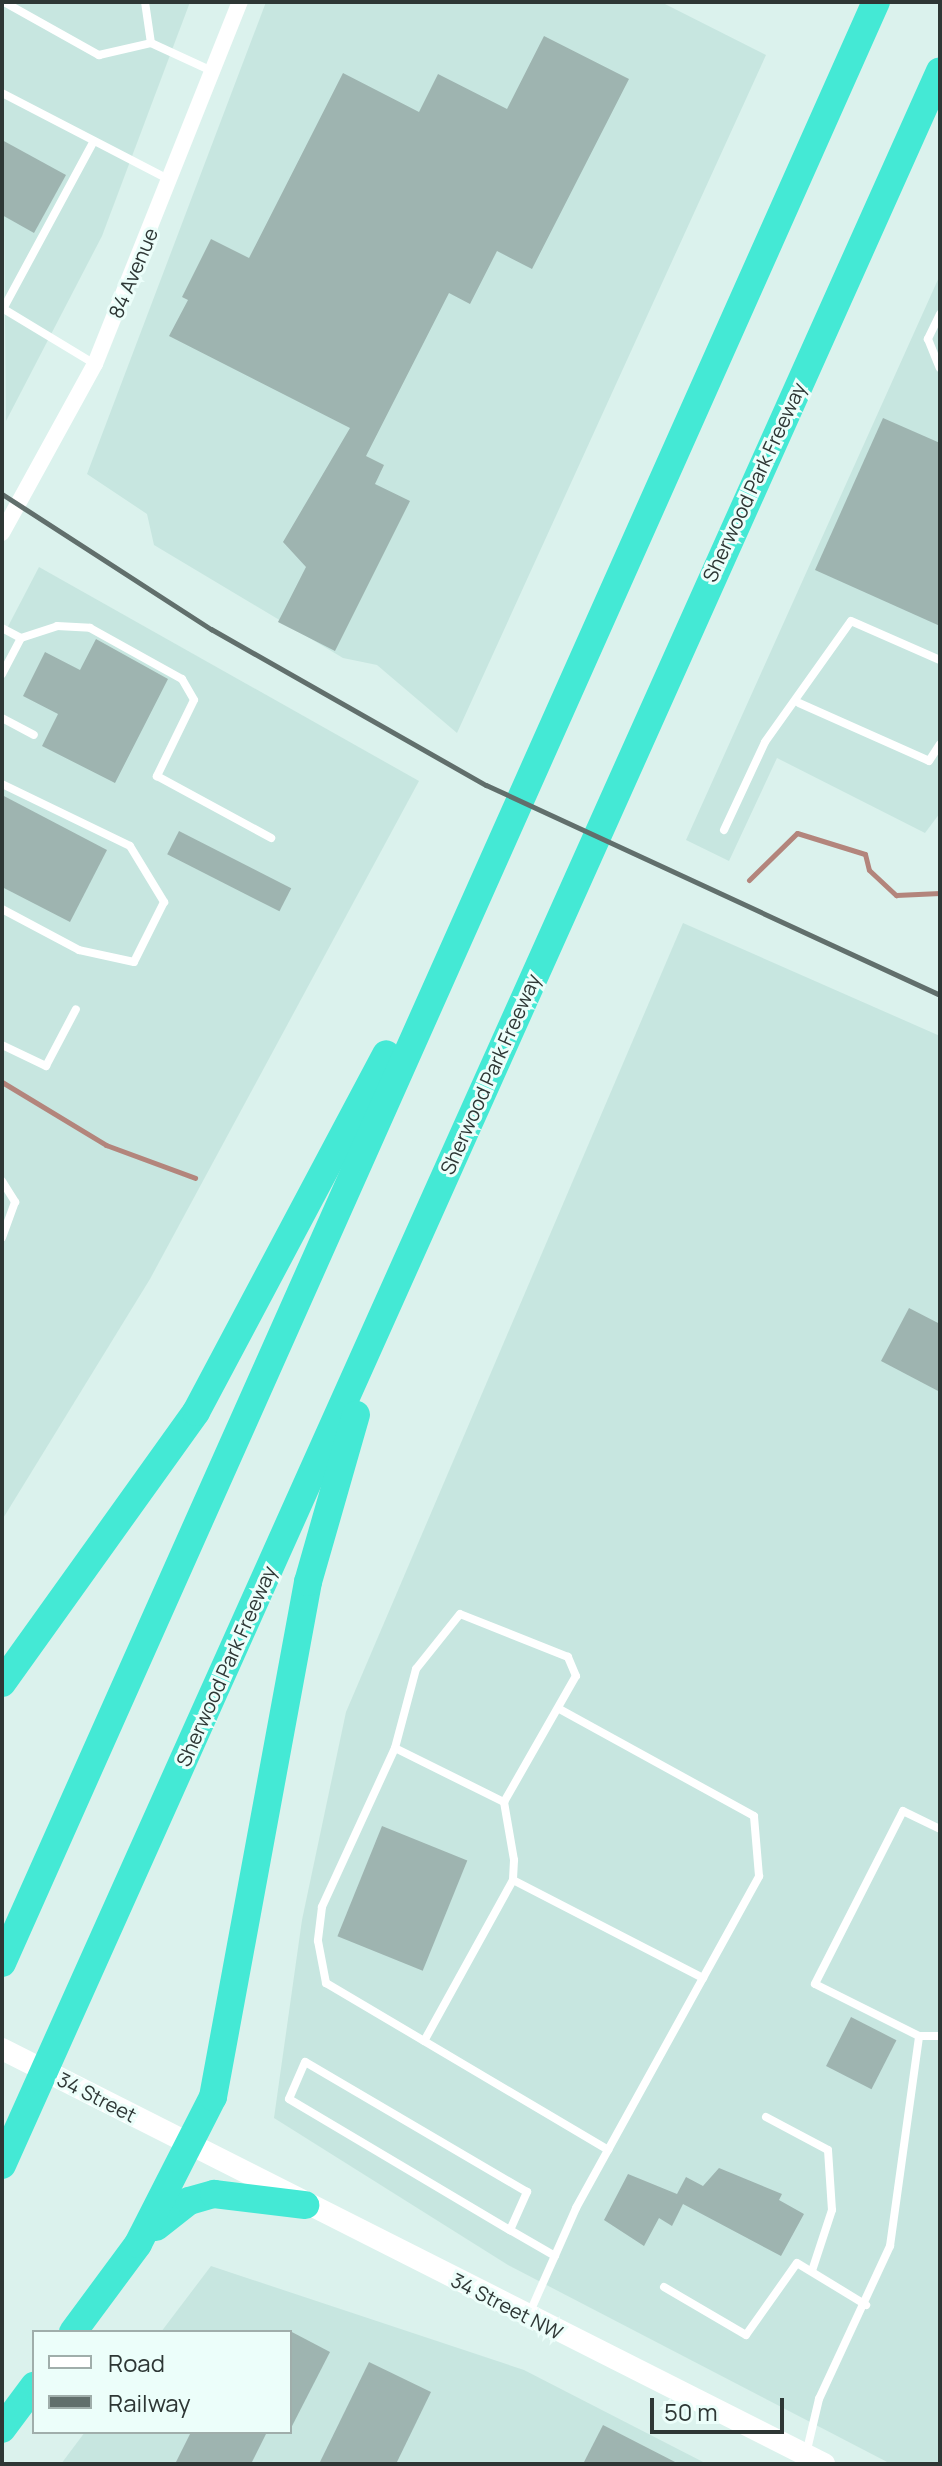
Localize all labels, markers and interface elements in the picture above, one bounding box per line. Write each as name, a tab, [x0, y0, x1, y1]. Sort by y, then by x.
street label: 84 Avenue	[103, 224, 163, 322]
street label: Sherwood Park Freeway	[697, 378, 811, 586]
street label: Sherwood Park Freeway	[435, 970, 545, 1178]
street label: Sherwood Park Freeway	[171, 1562, 281, 1770]
street label: 34 Street	[53, 2067, 141, 2127]
street label: 34 Street NW	[447, 2268, 567, 2344]
legend	[32, 2330, 292, 2434]
text: Road	[108, 2346, 165, 2379]
scale bar	[654, 2382, 788, 2432]
text: Railway	[108, 2386, 191, 2419]
text: 50 m	[664, 2395, 718, 2428]

